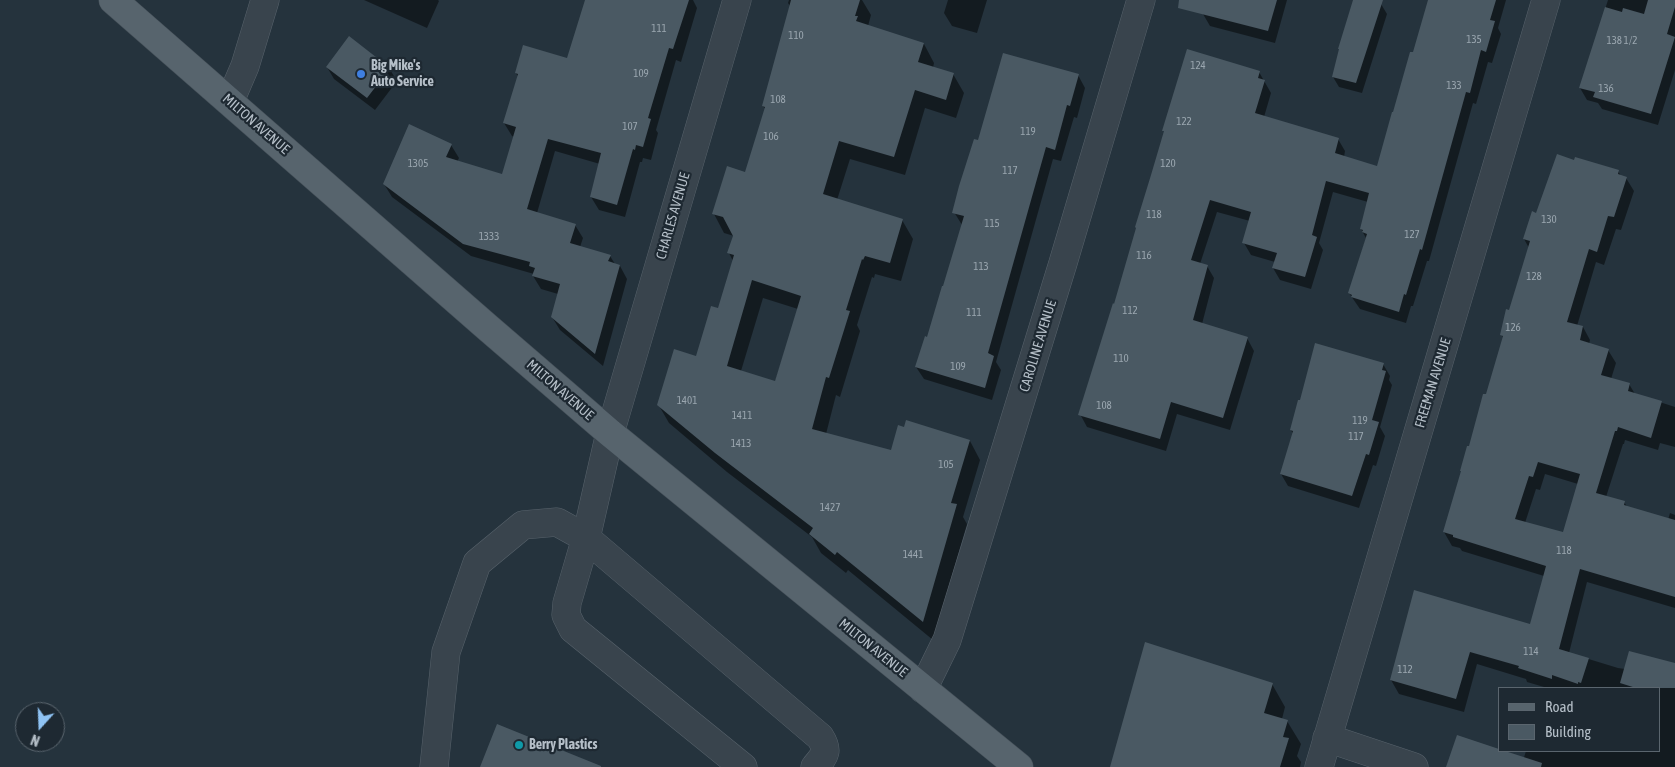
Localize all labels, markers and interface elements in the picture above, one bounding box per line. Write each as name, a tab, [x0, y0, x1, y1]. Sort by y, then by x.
house number: 111	[651, 22, 667, 36]
house number: 110	[788, 29, 804, 43]
house number: 135	[1466, 33, 1482, 47]
house number: 138 1/2	[1606, 34, 1638, 48]
place label: Big Mike's Auto Service	[371, 58, 434, 90]
house number: 124	[1190, 59, 1206, 73]
house number: 109	[633, 67, 649, 81]
marker: Big Mike's Auto Service	[355, 68, 367, 80]
house number: 133	[1446, 79, 1462, 93]
house number: 136	[1598, 82, 1614, 96]
street label: MILTON AVENUE	[219, 90, 293, 158]
house number: 108	[770, 93, 786, 107]
house number: 122	[1176, 115, 1192, 129]
house number: 107	[622, 120, 638, 134]
house number: 119	[1020, 125, 1036, 139]
house number: 106	[763, 130, 779, 144]
house number: 1305	[408, 157, 428, 171]
house number: 120	[1160, 157, 1176, 171]
house number: 117	[1002, 164, 1018, 178]
street label: CHARLES AVENUE	[653, 171, 693, 261]
house number: 118	[1146, 208, 1162, 222]
house number: 130	[1541, 213, 1557, 227]
house number: 115	[984, 217, 1000, 231]
house number: 127	[1404, 228, 1420, 242]
house number: 1333	[479, 230, 499, 244]
house number: 116	[1136, 249, 1152, 263]
house number: 113	[973, 260, 989, 274]
house number: 128	[1526, 270, 1542, 284]
street label: CAROLINE AVENUE	[1016, 298, 1060, 394]
house number: 112	[1122, 304, 1138, 318]
house number: 111	[966, 306, 982, 320]
house number: 126	[1505, 321, 1521, 335]
street label: FREEMAN AVENUE	[1411, 336, 1455, 430]
house number: 110	[1113, 352, 1129, 366]
street label: MILTON AVENUE	[523, 356, 597, 424]
house number: 109	[950, 360, 966, 374]
house number: 1401	[677, 394, 697, 408]
house number: 108	[1096, 399, 1112, 413]
house number: 1411	[732, 409, 752, 423]
house number: 119	[1352, 414, 1368, 428]
house number: 117	[1348, 430, 1364, 444]
house number: 1413	[731, 437, 751, 451]
house number: 105	[938, 458, 954, 472]
house number: 1427	[820, 501, 840, 515]
house number: 118	[1556, 544, 1572, 558]
house number: 1441	[903, 548, 923, 562]
street label: MILTON AVENUE	[835, 615, 911, 681]
house number: 114	[1523, 645, 1539, 659]
house number: 112	[1397, 663, 1413, 677]
legend	[1498, 687, 1660, 752]
text: Road	[1545, 698, 1574, 715]
north arrow	[15, 702, 65, 752]
text: Building	[1545, 723, 1591, 740]
text: N	[29, 731, 42, 749]
place label: Berry Plastics	[529, 737, 597, 753]
marker: Berry Plastics	[513, 739, 525, 751]

